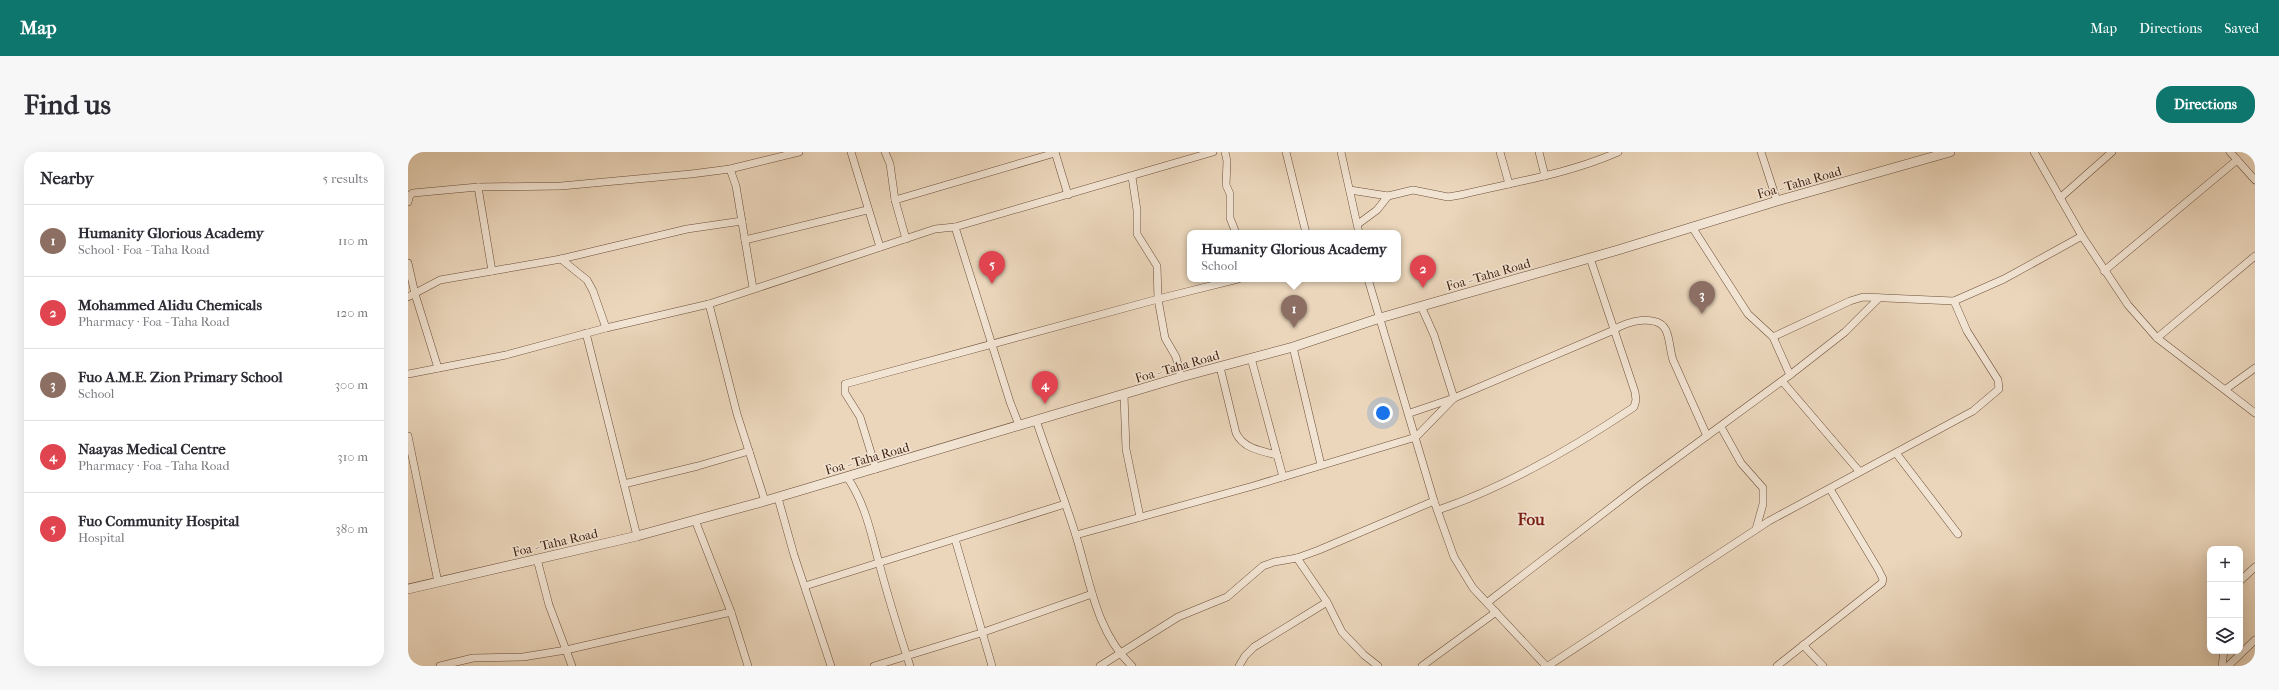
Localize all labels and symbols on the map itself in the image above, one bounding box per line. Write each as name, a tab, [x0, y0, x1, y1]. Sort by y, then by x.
street label: Foa - Taha Road	[1755, 163, 1844, 202]
pin: 5	[979, 251, 1005, 284]
pin: 2	[1410, 255, 1436, 288]
street label: Foa - Taha Road	[1444, 255, 1533, 294]
pin: 3	[1689, 281, 1715, 314]
pin: 1	[1281, 295, 1307, 328]
street label: Foa - Taha Road	[1133, 347, 1222, 386]
pin: 4	[1032, 371, 1058, 404]
your location	[1373, 403, 1393, 423]
street label: Foa - Taha Road	[823, 439, 912, 478]
district label: Fou	[1516, 509, 1545, 529]
street label: Foa - Taha Road	[511, 525, 600, 560]

